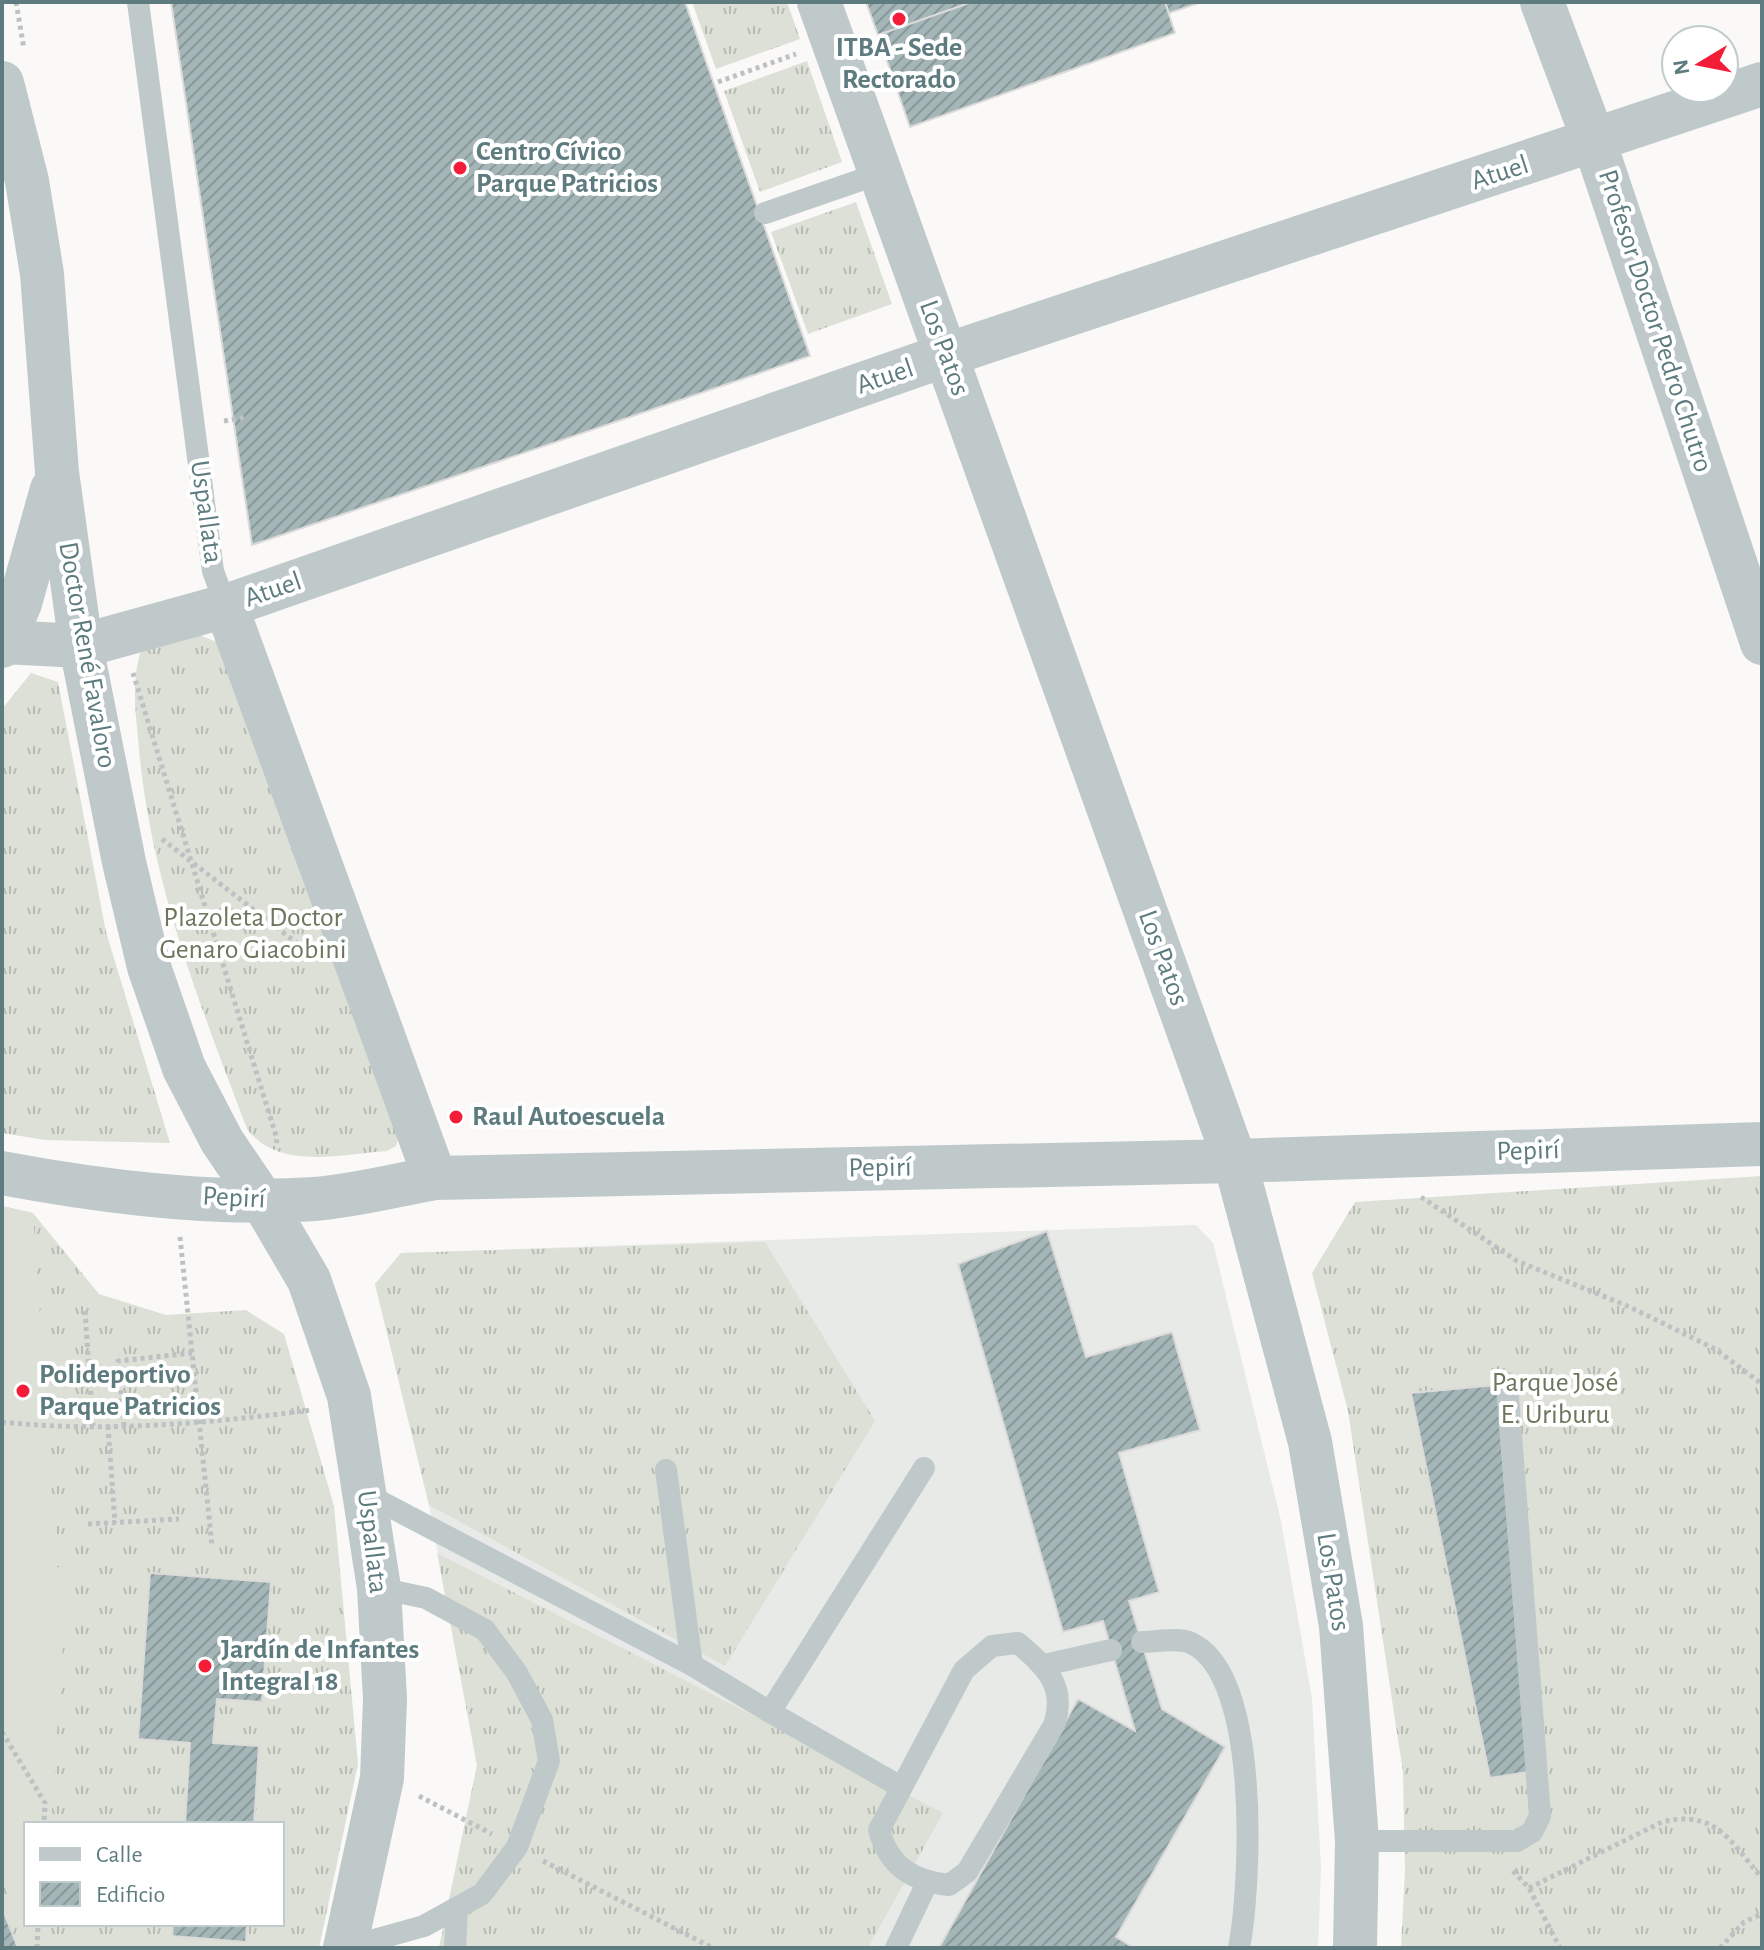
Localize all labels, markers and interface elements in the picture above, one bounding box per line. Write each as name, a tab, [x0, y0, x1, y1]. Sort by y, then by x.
marker: ITBA - Sede Rectorado	[890, 10, 908, 28]
north arrow	[1660, 24, 1740, 104]
place label: ITBA - Sede Rectorado	[836, 34, 962, 94]
text: N	[1669, 58, 1693, 77]
place label: Centro Cívico Parque Patricios	[476, 138, 658, 198]
street label: Atuel	[1468, 151, 1532, 195]
marker: Centro Cívico Parque Patricios	[451, 159, 469, 177]
street label: Profesor Doctor Pedro Chutro	[1593, 166, 1717, 476]
street label: Los Patos	[914, 297, 974, 399]
street label: Atuel	[853, 354, 917, 400]
street label: Uspallata	[185, 459, 227, 565]
street label: Doctor René Favaloro	[53, 540, 121, 770]
street label: Atuel	[241, 567, 305, 613]
park label: Plazoleta Doctor Genaro Giacobini	[159, 904, 347, 964]
street label: Los Patos	[1133, 907, 1193, 1009]
place label: Raul Autoescuela	[472, 1103, 665, 1131]
marker: Raul Autoescuela	[447, 1108, 465, 1126]
street label: Pepirí	[1496, 1136, 1560, 1166]
street label: Pepirí	[848, 1153, 912, 1183]
street label: Pepirí	[202, 1182, 266, 1214]
place label: Polideportivo Parque Patricios	[39, 1361, 221, 1421]
park label: Parque José E. Uriburu	[1492, 1369, 1618, 1429]
marker: Polideportivo Parque Patricios	[14, 1382, 32, 1400]
street label: Uspallata	[352, 1489, 392, 1595]
street label: Los Patos	[1311, 1531, 1355, 1633]
place label: Jardín de Infantes Integral 18	[221, 1636, 419, 1696]
marker: Jardín de Infantes Integral 18	[196, 1657, 214, 1675]
legend	[24, 1822, 284, 1926]
text: Calle	[96, 1843, 143, 1867]
text: Edificio	[96, 1883, 165, 1907]

